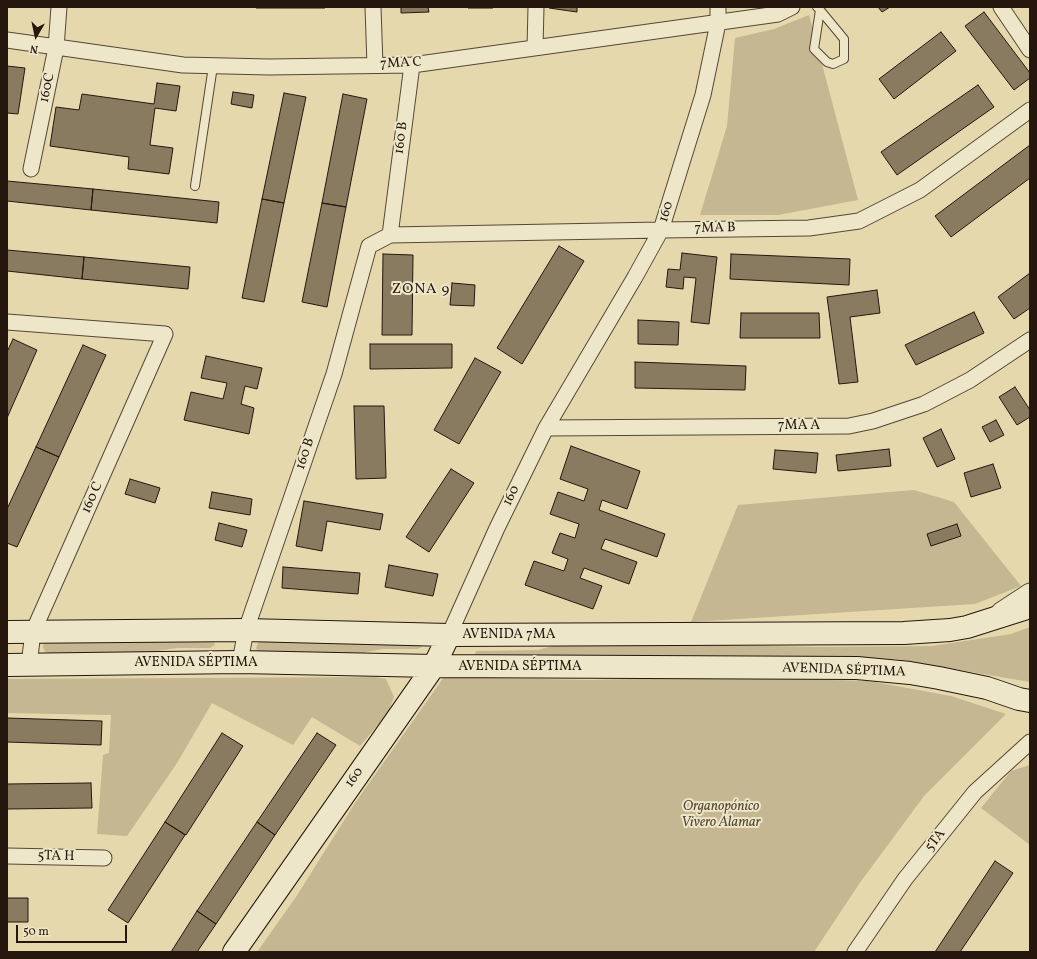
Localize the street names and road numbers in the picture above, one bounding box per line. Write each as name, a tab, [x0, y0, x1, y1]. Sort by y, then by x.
street label: 7MA C	[380, 55, 422, 73]
street label: 160C	[37, 72, 59, 104]
street label: 160 B	[392, 121, 412, 155]
street label: 160	[656, 200, 678, 224]
street label: 7MA B	[694, 220, 736, 238]
street label: 7MA A	[778, 418, 820, 434]
street label: 160 B	[293, 436, 319, 472]
street label: 160 C	[79, 480, 107, 516]
street label: 160	[500, 483, 524, 509]
street label: AVENIDA 7MA	[462, 627, 556, 643]
street label: AVENIDA SÉPTIMA	[134, 655, 258, 671]
street label: AVENIDA SÉPTIMA	[458, 659, 582, 675]
street label: AVENIDA SÉPTIMA	[782, 660, 906, 682]
street label: 160	[342, 765, 368, 791]
street label: 5TA	[922, 826, 950, 856]
street label: 5TA H	[37, 848, 75, 866]

